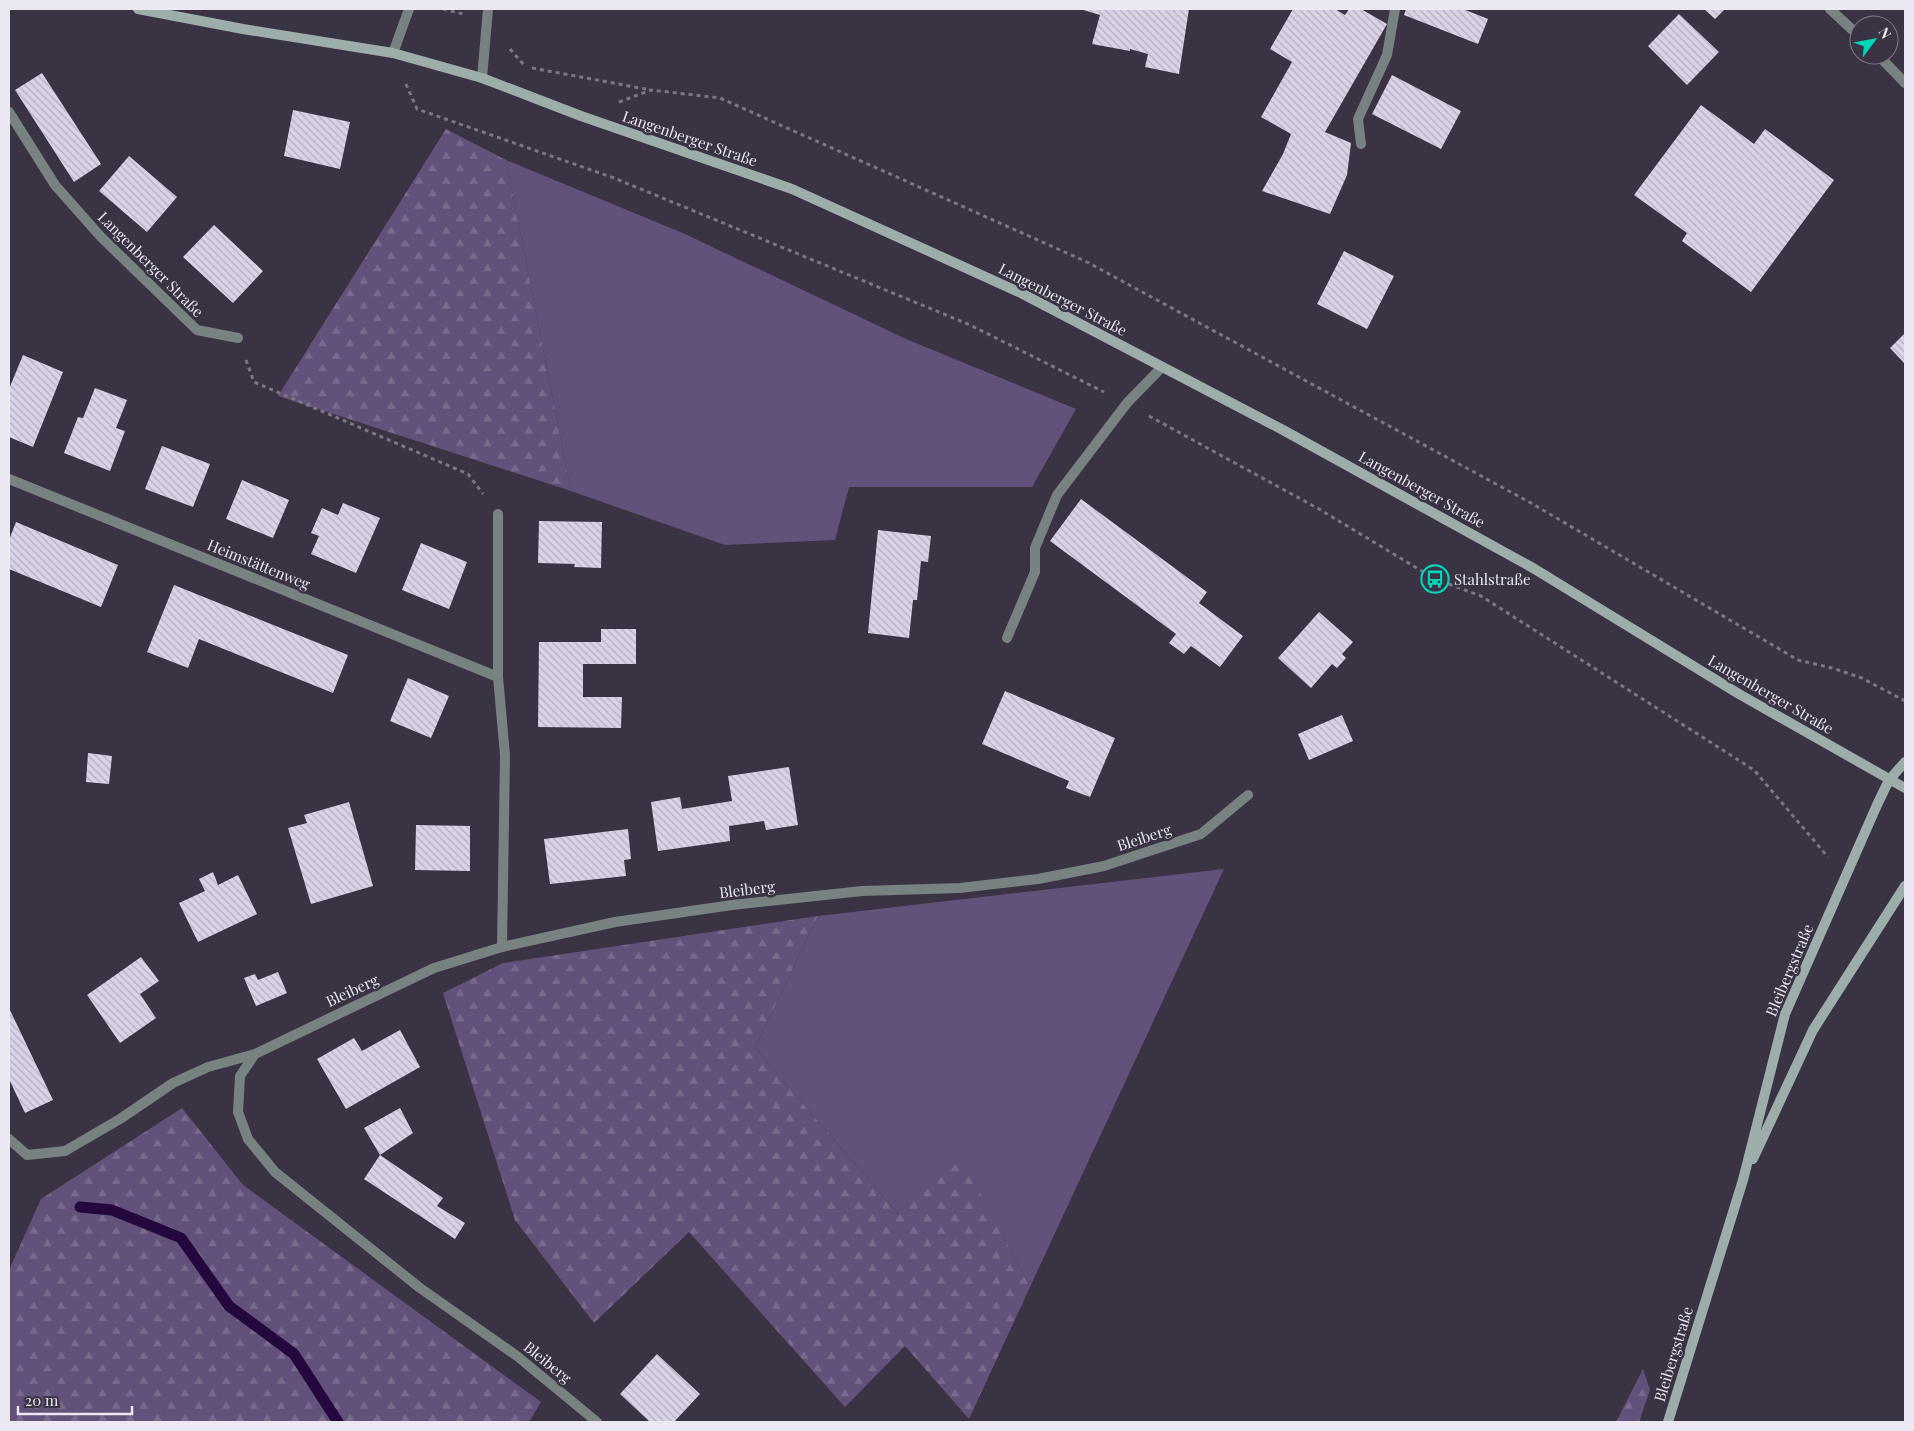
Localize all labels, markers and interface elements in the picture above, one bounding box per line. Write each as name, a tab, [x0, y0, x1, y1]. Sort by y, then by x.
north arrow	[1849, 15, 1899, 65]
text: N	[1875, 24, 1896, 42]
street label: Langenberger Straße	[620, 106, 760, 170]
street label: Langenberger Straße	[94, 207, 208, 321]
street label: Langenberger Straße	[995, 258, 1131, 340]
street label: Langenberger Straße	[1355, 446, 1489, 532]
street label: Heimstättenweg	[205, 534, 313, 594]
bus stop icon: Stahlstraße	[1420, 564, 1450, 594]
place label: Stahlstraße	[1454, 569, 1531, 589]
street label: Langenberger Straße	[1705, 650, 1837, 738]
street label: Bleiberg	[1114, 819, 1174, 855]
street label: Bleiberg	[718, 876, 776, 902]
street label: Bleibergstraße	[1761, 921, 1817, 1019]
street label: Bleiberg	[322, 969, 382, 1011]
street label: Bleibergstraße	[1649, 1304, 1697, 1404]
street label: Bleiberg	[520, 1337, 576, 1387]
scale bar	[18, 1384, 131, 1416]
text: 20 m	[25, 1390, 59, 1410]

